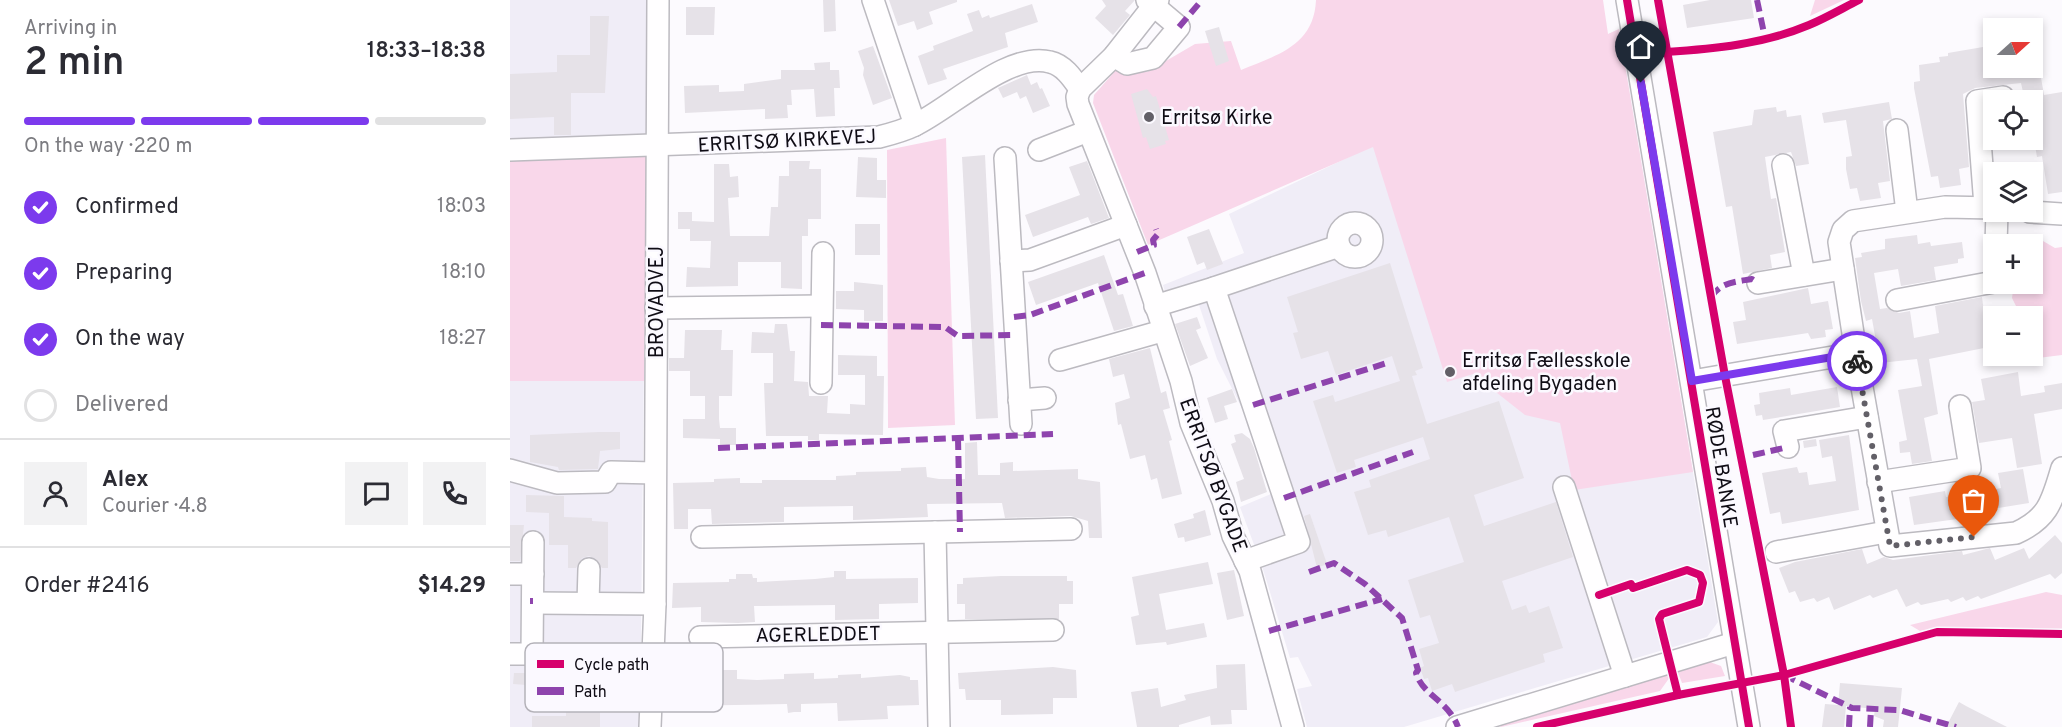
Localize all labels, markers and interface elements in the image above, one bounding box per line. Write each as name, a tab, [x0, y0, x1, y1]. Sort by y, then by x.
text: Arriving in	[24, 16, 117, 42]
north arrow	[1983, 18, 2043, 78]
map controls	[1983, 18, 2043, 366]
pin	[1615, 21, 1666, 83]
icon: home	[1624, 30, 1657, 63]
text: 18:33–18:38	[367, 38, 486, 65]
text: 2 min	[24, 40, 125, 89]
button: locate	[1983, 90, 2043, 150]
place label: Erritsø Kirke	[1161, 106, 1272, 132]
marker: Erritsø Kirke	[1142, 110, 1156, 124]
street label: ERRITSØ KIRKEVEJ	[697, 124, 877, 160]
text: On the way · 220 m	[24, 134, 192, 160]
button: layers	[1983, 162, 2043, 222]
icon: check	[24, 191, 57, 224]
text: Confirmed	[75, 194, 179, 221]
text: 18:03	[437, 194, 486, 220]
button: +	[1983, 234, 2043, 294]
street label: BROVADVEJ	[645, 246, 671, 358]
icon: check	[24, 257, 57, 290]
text: Preparing	[75, 260, 173, 287]
text: 18:10	[442, 260, 486, 286]
button: −	[1983, 306, 2043, 366]
icon: check	[24, 323, 57, 356]
text: On the way	[75, 326, 185, 353]
text: 18:27	[439, 326, 486, 352]
courier	[1827, 331, 1887, 391]
icon: bike	[1841, 345, 1874, 378]
place label: Erritsø Fællesskole afdeling Bygaden	[1462, 349, 1631, 398]
marker: Erritsø Fællesskole afdeling Bygaden	[1443, 365, 1457, 379]
text: Delivered	[75, 392, 169, 419]
street label: ERRITSØ BYGADE	[1172, 395, 1252, 557]
street label: RØDE BANKE	[1698, 405, 1742, 530]
button: person	[24, 462, 87, 525]
button: chat	[345, 462, 408, 525]
button: phone	[423, 462, 486, 525]
text: Alex	[102, 467, 149, 494]
pin	[1948, 475, 1999, 537]
icon: bag	[1957, 484, 1990, 517]
text: Courier · 4.8	[102, 494, 208, 520]
text: Order #2416	[24, 573, 150, 600]
text: $14.29	[417, 573, 486, 600]
street label: AGERLEDDET	[755, 622, 881, 650]
legend	[525, 643, 723, 712]
text: Cycle path	[574, 656, 649, 676]
text: Path	[574, 683, 607, 703]

